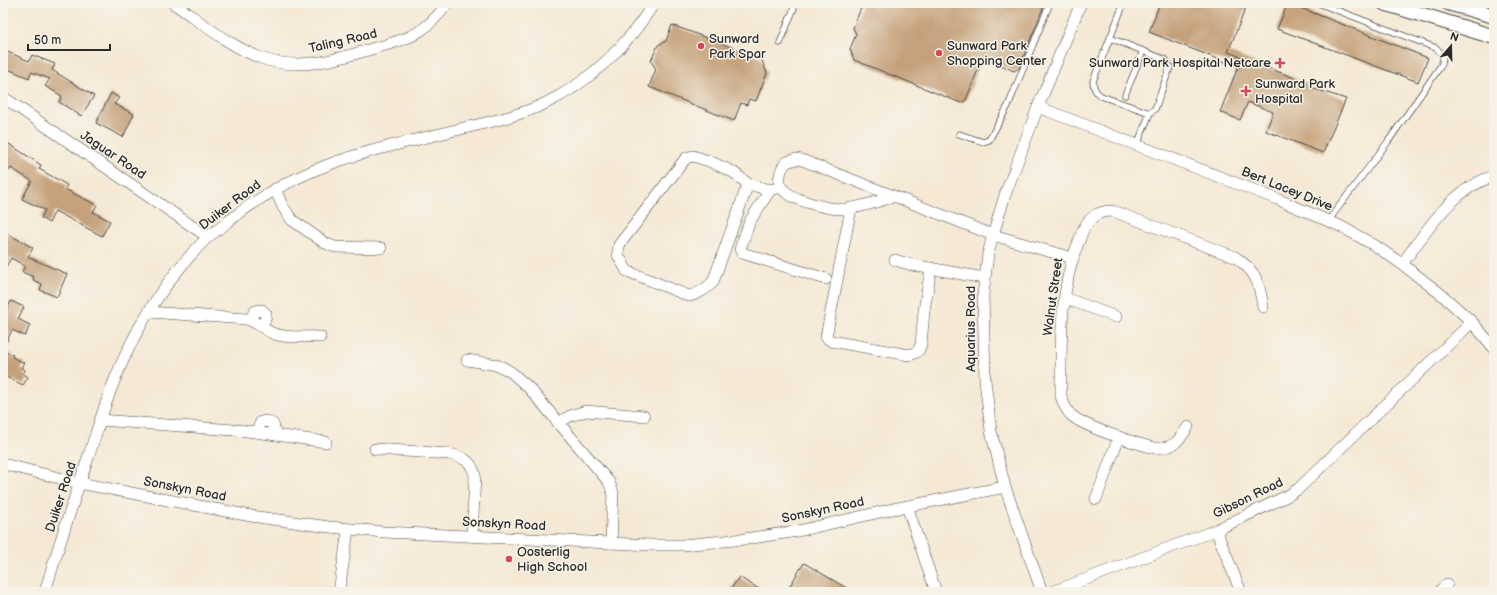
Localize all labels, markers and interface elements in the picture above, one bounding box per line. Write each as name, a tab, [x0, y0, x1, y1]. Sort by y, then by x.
street label: Taling Road	[307, 25, 379, 57]
scale bar	[28, 26, 110, 52]
north arrow	[1431, 26, 1471, 66]
text: N	[1448, 30, 1460, 45]
place label: Sunward Park Spar	[709, 31, 766, 62]
text: 50 m	[34, 33, 61, 48]
place label: Sunward Park Shopping Center	[947, 38, 1046, 69]
marker: Sunward Park Spar	[696, 41, 706, 51]
marker: Sunward Park Shopping Center	[934, 48, 944, 58]
place label: Sunward Park Hospital Netcare	[1089, 55, 1271, 71]
marker: Sunward Park Hospital Netcare	[1274, 57, 1286, 69]
place label: Sunward Park Hospital	[1255, 76, 1335, 107]
marker: Sunward Park Hospital	[1240, 85, 1252, 97]
street label: Jaguar Road	[77, 127, 149, 183]
street label: Bert Lacey Drive	[1239, 163, 1335, 215]
street label: Duiker Road	[196, 177, 264, 233]
street label: Walnut Street	[1040, 257, 1066, 337]
street label: Aquarius Road	[963, 286, 979, 372]
street label: Duiker Road	[42, 460, 80, 534]
street label: Sonskyn Road	[142, 473, 228, 505]
street label: Gibson Road	[1210, 474, 1286, 522]
street label: Sonskyn Road	[780, 493, 866, 527]
street label: Sonskyn Road	[462, 514, 546, 534]
place label: Oosterlig High School	[517, 544, 587, 575]
marker: Oosterlig High School	[504, 554, 514, 564]

